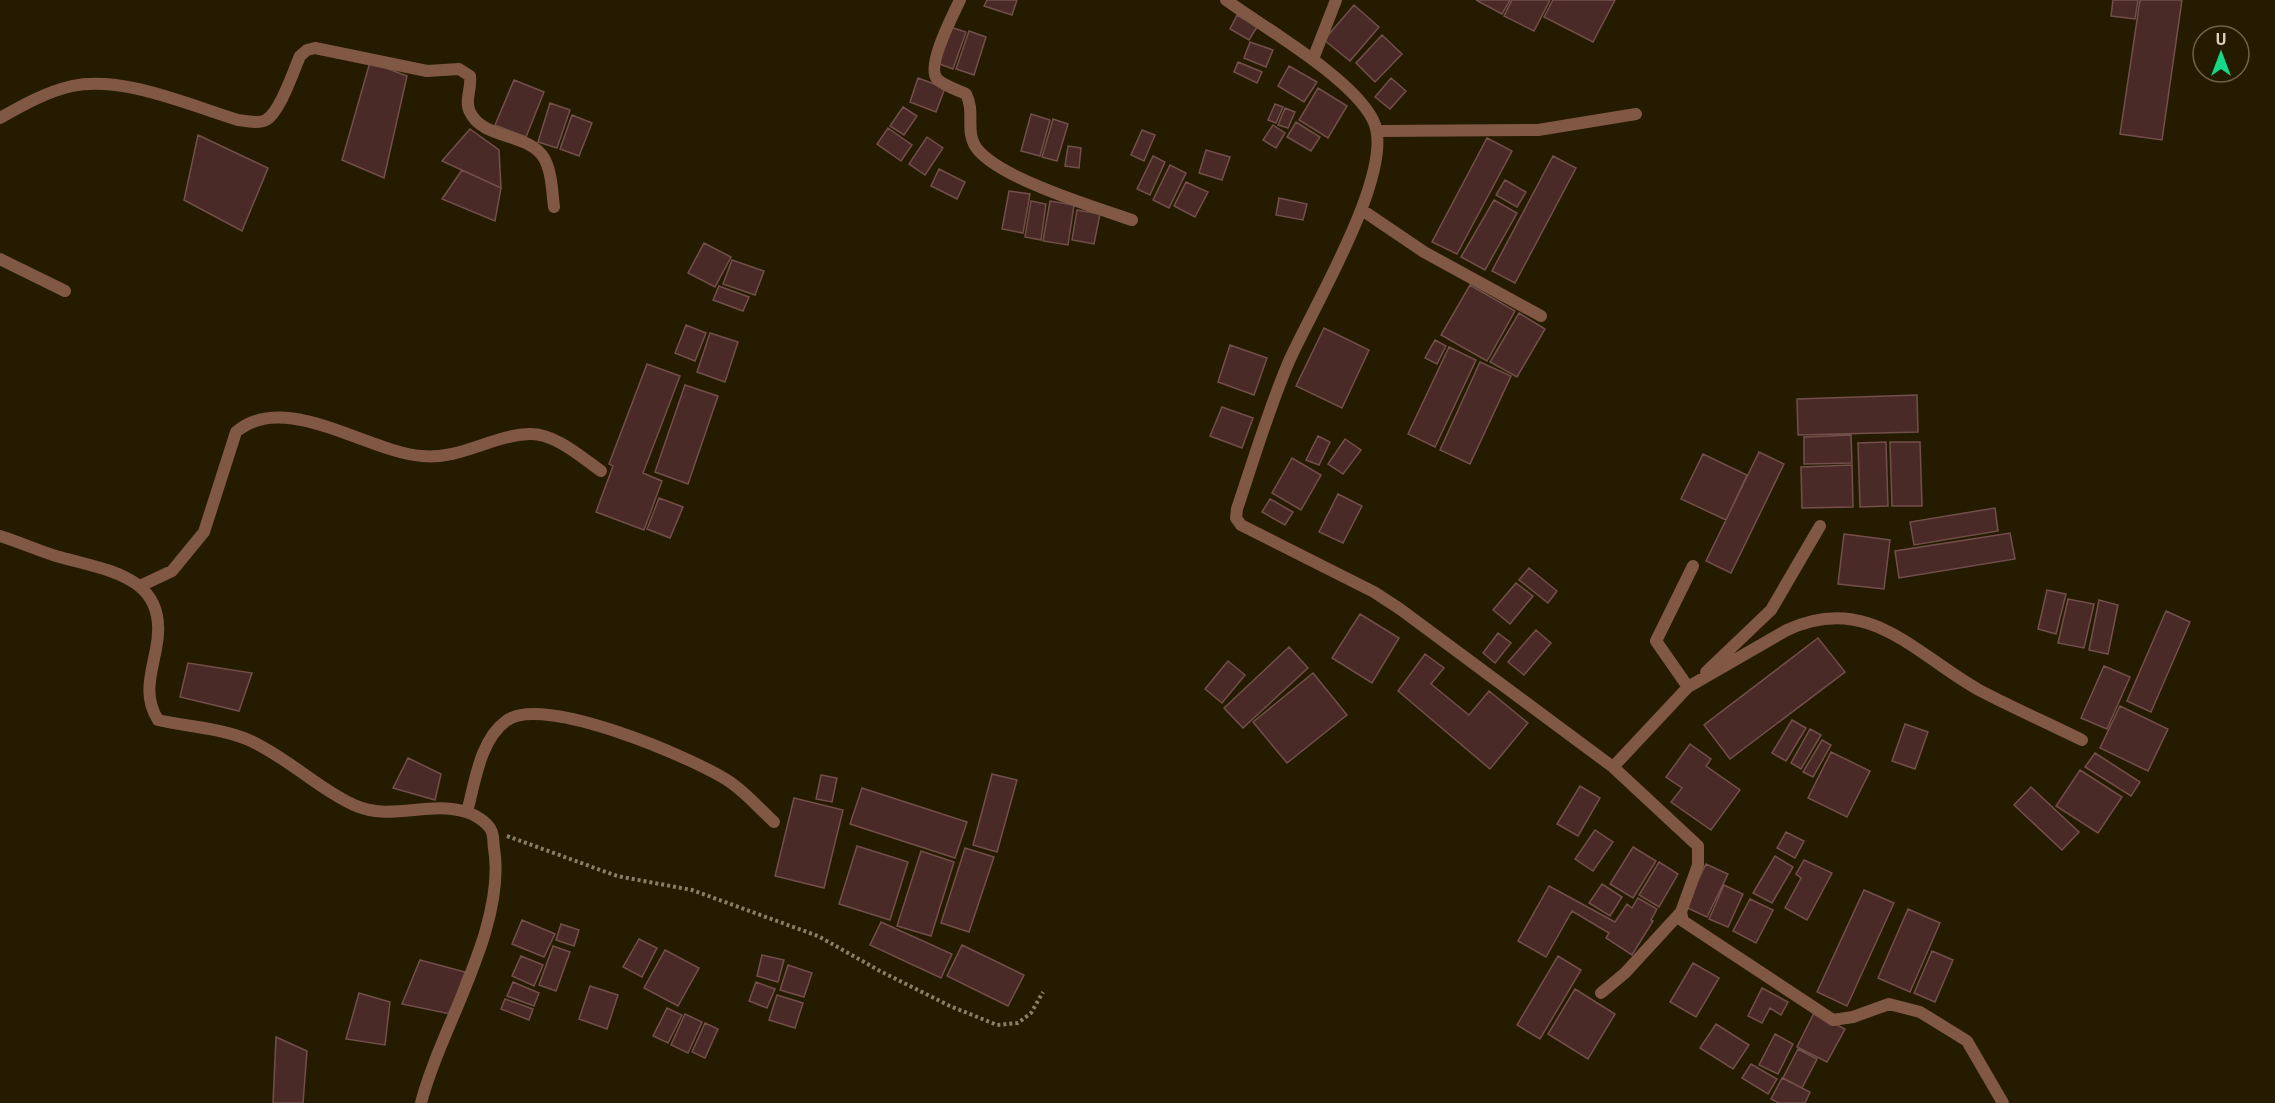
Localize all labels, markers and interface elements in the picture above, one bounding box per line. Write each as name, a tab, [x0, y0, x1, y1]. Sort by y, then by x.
north arrow	[2191, 24, 2251, 84]
text: U	[2216, 30, 2226, 49]

